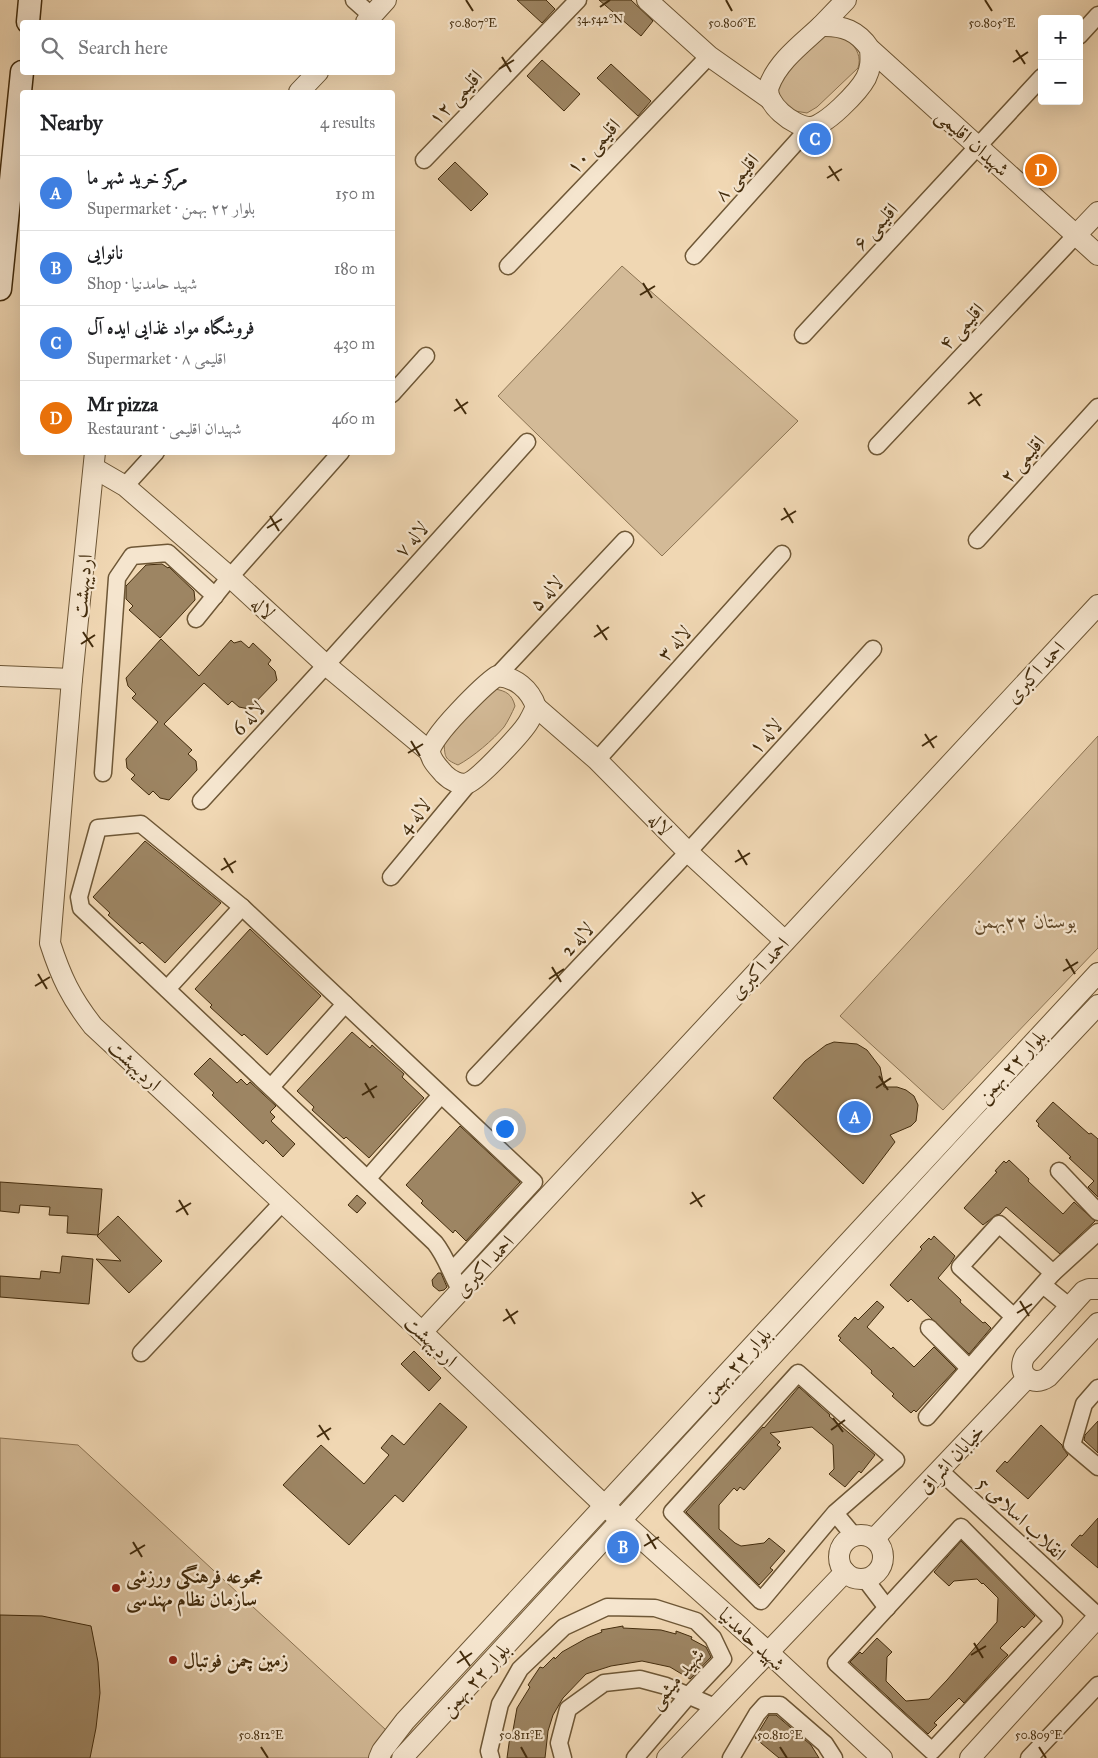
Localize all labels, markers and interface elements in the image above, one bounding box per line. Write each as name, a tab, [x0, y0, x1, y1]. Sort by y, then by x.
text: 34.542°N	[577, 12, 623, 26]
map controls	[1038, 15, 1083, 105]
button: +	[1038, 15, 1083, 60]
text: 50.807°E	[449, 16, 497, 30]
text: 50.806°E	[708, 16, 756, 30]
text: 50.805°E	[969, 16, 1016, 30]
search box	[20, 20, 395, 75]
icon: search	[38, 34, 66, 62]
text: Search here	[78, 36, 168, 59]
button: −	[1038, 60, 1083, 105]
street label: اقلیمی ۱۲	[423, 64, 489, 131]
street label: شهیدان اقلیمی	[930, 103, 1015, 183]
text: Nearby	[40, 110, 103, 136]
text: 4 results	[320, 113, 375, 132]
street label: اقلیمی ۱۰	[561, 113, 627, 180]
pin: C	[799, 120, 831, 158]
street label: اقلیمی ۸	[708, 148, 765, 207]
pin: D	[1025, 151, 1057, 189]
text: مرکز خرید شهر ما	[87, 166, 188, 189]
text: A	[51, 184, 61, 203]
text: 150 m	[335, 184, 375, 203]
street label: اقلیمی ۶	[847, 197, 904, 256]
text: Supermarket · بلوار ۲۲ بهمن	[87, 199, 255, 218]
text: نانوایی	[87, 241, 123, 264]
text: B	[51, 259, 61, 278]
text: 180 m	[334, 259, 375, 278]
text: Shop · شهید حامدنیا	[87, 274, 197, 293]
street label: اقلیمی ۴	[933, 297, 990, 356]
text: فروشگاه مواد غذایی ایده آل	[87, 316, 255, 339]
text: C	[51, 334, 61, 353]
text: 430 m	[333, 334, 375, 353]
text: Supermarket · اقلیمی ۸	[87, 349, 226, 368]
text: Mr pizza	[87, 393, 158, 416]
text: D	[50, 409, 62, 428]
text: 460 m	[332, 409, 375, 428]
text: Restaurant · شهیدان اقلیمی	[87, 419, 241, 438]
street label: اقلیمی ۲	[994, 430, 1051, 489]
street label: لاله ۷	[389, 516, 433, 562]
street label: اردیبهشت	[67, 553, 98, 619]
street label: لاله ۵	[524, 570, 568, 616]
street label: لاله	[246, 591, 280, 625]
street label: لاله ۳	[652, 620, 696, 666]
street label: احمد اکبری	[1000, 636, 1071, 709]
street label: لاله 6	[226, 696, 270, 740]
street label: لاله ۱	[743, 713, 787, 759]
street label: لاله 4	[392, 793, 436, 839]
street label: لاله	[643, 807, 677, 841]
park label: بوستان ۲۲بهمن	[974, 909, 1077, 935]
street label: لاله 2	[555, 917, 599, 961]
street label: احمد اکبری	[724, 932, 795, 1005]
street label: بلوار ۲۲ بهمن	[971, 1024, 1053, 1109]
street label: اردیبهشت	[103, 1034, 167, 1096]
pin: A	[839, 1098, 871, 1136]
your location	[492, 1116, 518, 1142]
street label: احمد اکبری	[449, 1230, 520, 1303]
street label: اردیبهشت	[399, 1310, 463, 1372]
street label: بلوار ۲۲ بهمن	[696, 1322, 778, 1407]
street label: خیابان اشراق	[913, 1419, 991, 1500]
street label: انقلاب اسلامی 5	[972, 1471, 1071, 1566]
pin: B	[607, 1528, 639, 1566]
place label: مجموعه فرهنگی ورزشی سازمان نظام مهندسی	[126, 1564, 263, 1617]
marker: مجموعه فرهنگی ورزشی سازمان نظام مهندسی	[110, 1582, 122, 1594]
street label: شهید حامدنیا	[713, 1602, 790, 1676]
street label: بلوار ۲۲ بهمن	[435, 1637, 517, 1722]
street label: شهید میثمی	[643, 1643, 711, 1715]
place label: زمین چمن فوتبال	[183, 1648, 289, 1674]
marker: زمین چمن فوتبال	[167, 1654, 179, 1666]
text: 50.812°E	[238, 1728, 284, 1742]
text: 50.811°E	[499, 1728, 543, 1742]
text: 50.810°E	[757, 1728, 803, 1742]
text: 50.809°E	[1015, 1728, 1063, 1742]

